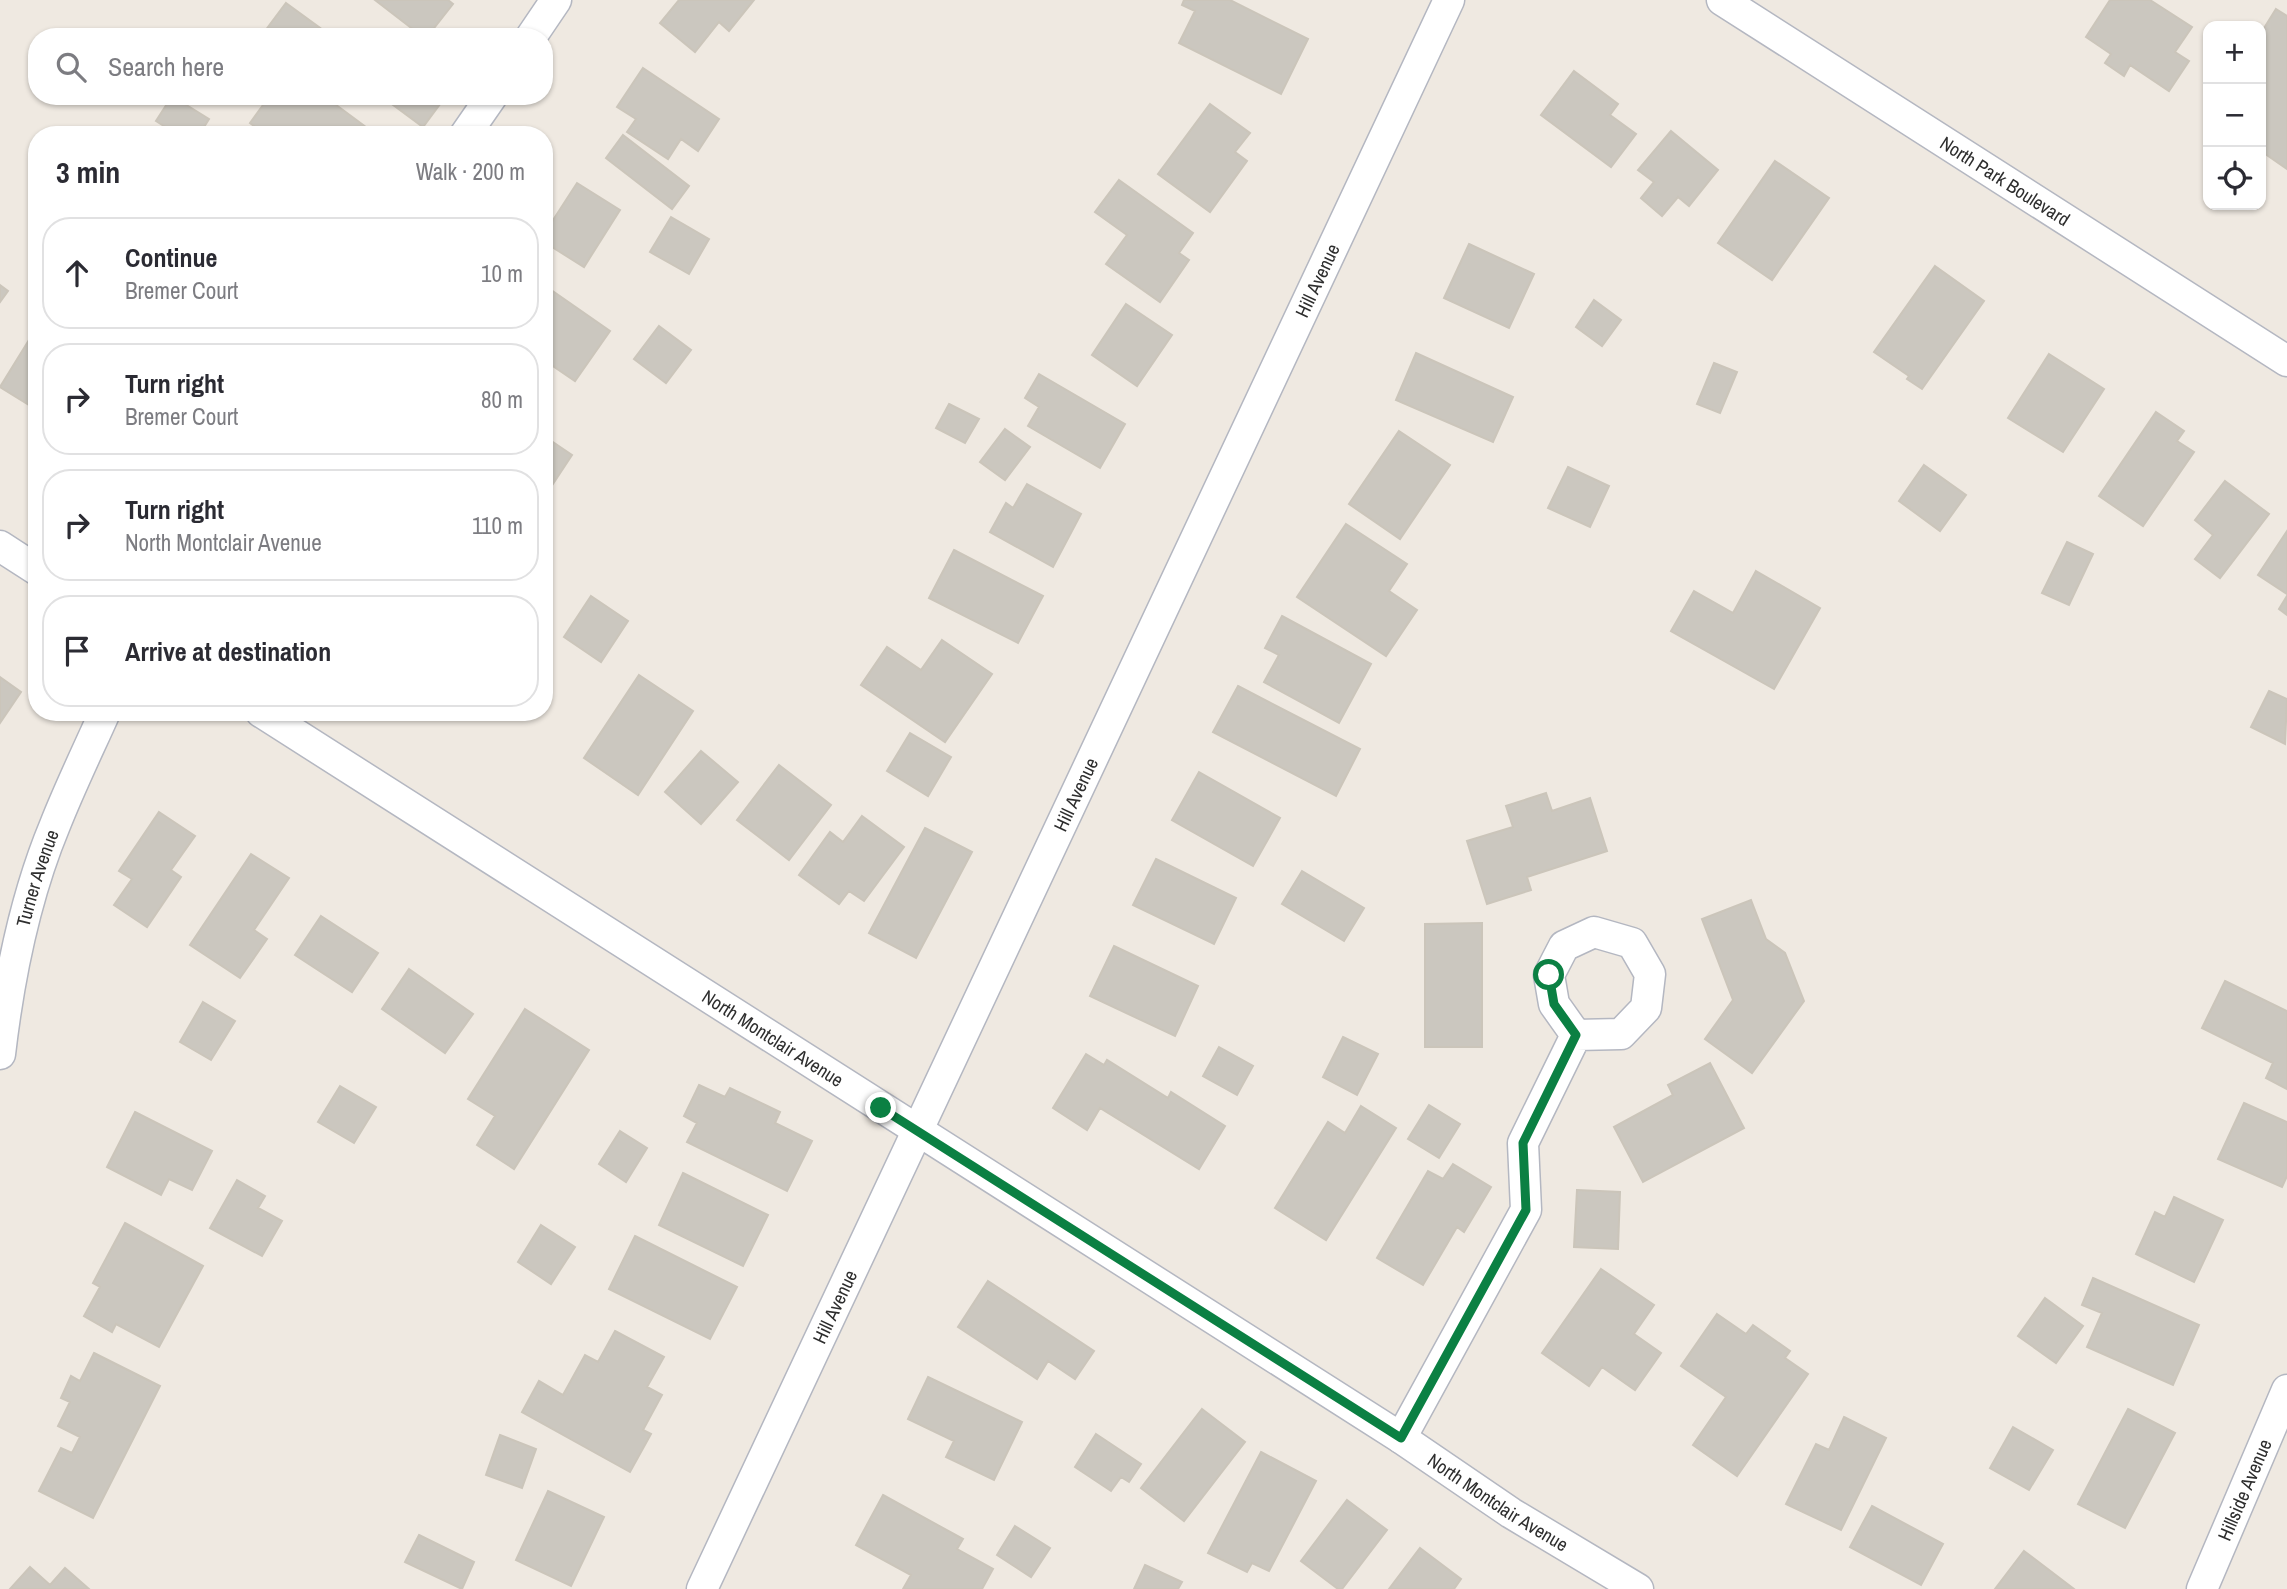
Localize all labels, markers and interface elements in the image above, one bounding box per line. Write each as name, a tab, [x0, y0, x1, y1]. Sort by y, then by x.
map controls	[2203, 21, 2266, 210]
button: +	[2203, 21, 2266, 84]
search box	[28, 28, 553, 105]
icon: search	[52, 48, 90, 86]
text: Search here	[108, 49, 224, 84]
button: −	[2203, 84, 2266, 147]
street label: North Park Boulevard	[1935, 130, 2075, 232]
button: locate	[2203, 147, 2266, 210]
text: 3 min	[56, 152, 120, 192]
text: Walk · 200 m	[416, 156, 525, 187]
street label: Hill Avenue	[1289, 239, 1346, 322]
text: Continue	[125, 240, 217, 275]
icon: ahead	[58, 254, 96, 292]
text: 10 m	[481, 258, 523, 289]
text: Bremer Court	[125, 275, 238, 306]
text: Turn right	[125, 366, 224, 401]
icon: right	[58, 380, 96, 418]
text: 80 m	[481, 384, 523, 415]
text: Bremer Court	[125, 401, 238, 432]
text: Turn right	[125, 492, 224, 527]
icon: right	[58, 506, 96, 544]
text: 110 m	[472, 510, 523, 541]
text: North Montclair Avenue	[125, 527, 322, 558]
icon: arrive	[58, 632, 96, 670]
text: Arrive at destination	[125, 634, 331, 669]
street label: Hill Avenue	[1047, 753, 1104, 836]
street label: Turner Avenue	[10, 826, 65, 929]
route start	[1533, 959, 1564, 990]
street label: North Montclair Avenue	[697, 983, 849, 1093]
route end	[865, 1092, 896, 1123]
street label: Hill Avenue	[806, 1266, 863, 1348]
street label: Hillside Avenue	[2211, 1435, 2278, 1545]
street label: North Montclair Avenue	[1423, 1447, 1573, 1557]

